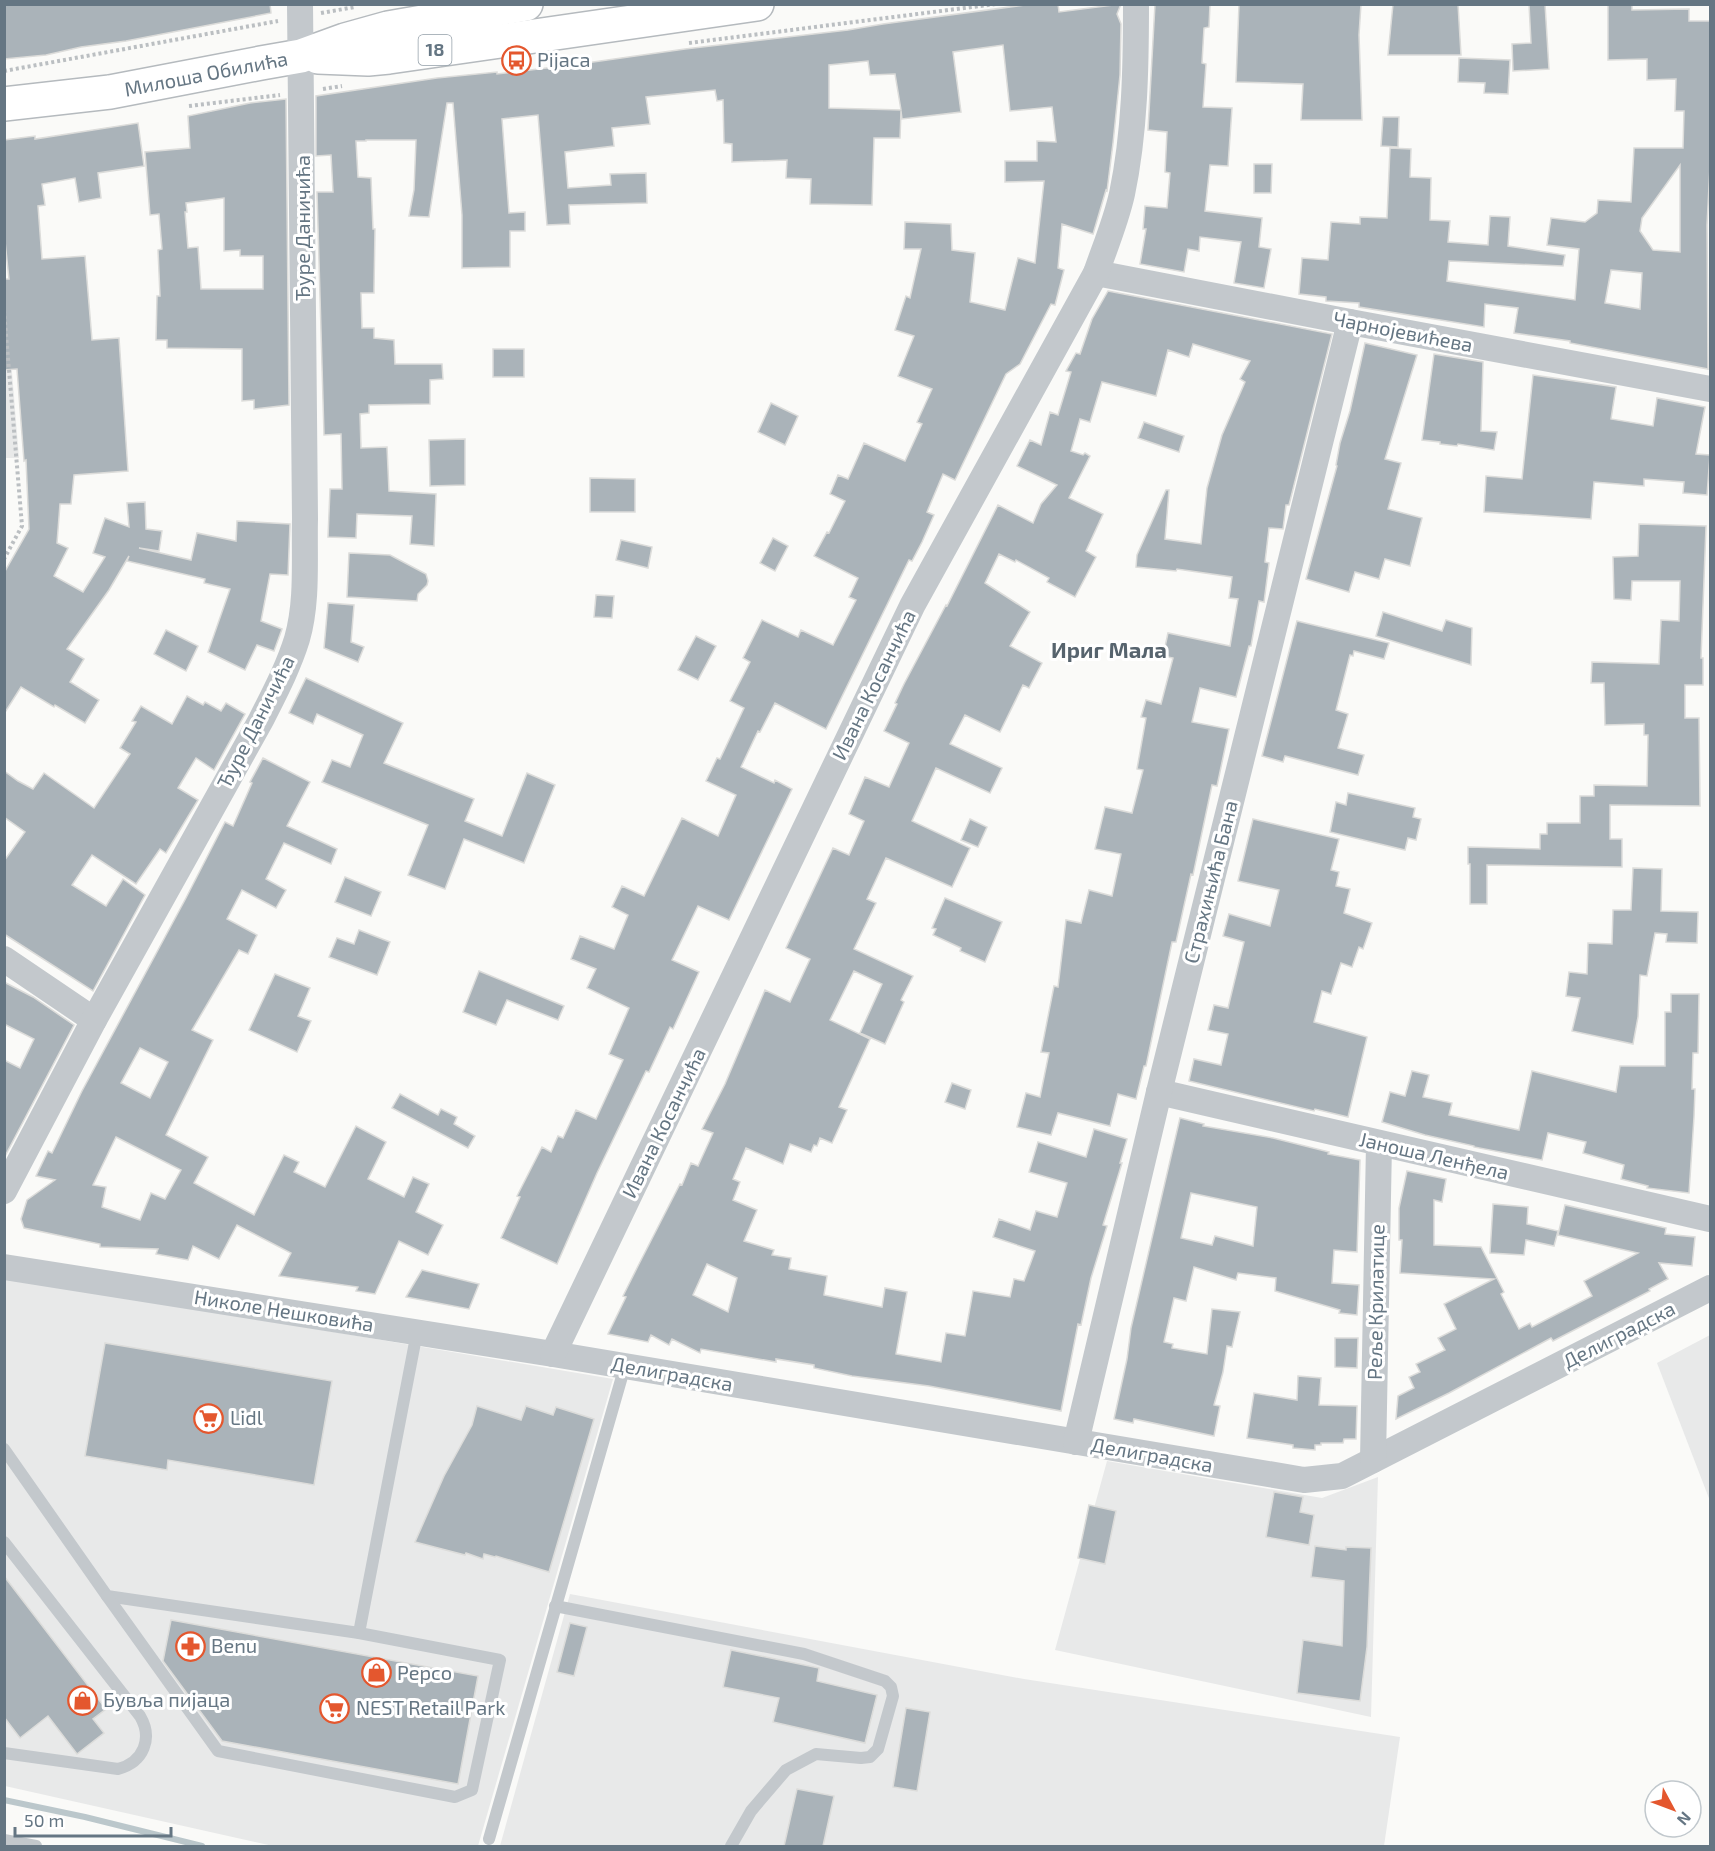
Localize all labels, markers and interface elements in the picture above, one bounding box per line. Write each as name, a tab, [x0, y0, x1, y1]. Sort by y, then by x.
road number: 18	[418, 35, 452, 65]
bus stop icon: Pijaca	[500, 44, 532, 76]
street label: Милоша Обилића	[122, 45, 289, 101]
place label: Pijaca	[537, 47, 591, 71]
street label: Ђуре Даничића	[290, 155, 315, 301]
street label: Чарнојевићева	[1331, 306, 1475, 356]
street label: Ивана Косанчића	[826, 606, 920, 764]
district label: Ириг Мала	[1051, 636, 1167, 662]
street label: Ђуре Даничића	[211, 651, 300, 792]
street label: Страхињића Бана	[1178, 798, 1242, 966]
street label: Ивана Косанчића	[616, 1044, 710, 1202]
street label: Јаноша Ленђела	[1357, 1126, 1511, 1185]
street label: Реље Крилатице	[1362, 1224, 1388, 1380]
street label: Николе Нешковића	[193, 1284, 376, 1336]
street label: Делиградска	[1558, 1296, 1679, 1373]
street label: Делиградска	[610, 1351, 735, 1395]
supermarket icon: Lidl	[193, 1402, 225, 1434]
place label: Lidl	[230, 1405, 263, 1429]
street label: Делиградска	[1090, 1432, 1215, 1476]
pharmacy icon: Benu	[174, 1630, 206, 1662]
place label: Benu	[211, 1633, 257, 1657]
shop icon: Pepco	[360, 1657, 392, 1689]
place label: Pepco	[397, 1660, 452, 1684]
shop icon: Бувља пијаца	[66, 1684, 98, 1716]
place label: Бувља пијаца	[103, 1687, 230, 1712]
supermarket icon: NEST Retail Park	[319, 1692, 351, 1724]
place label: NEST Retail Park	[356, 1695, 506, 1719]
north arrow	[1643, 1779, 1703, 1839]
scale bar	[15, 1800, 171, 1838]
text: 50 m	[24, 1809, 64, 1831]
text: N	[1674, 1809, 1696, 1830]

